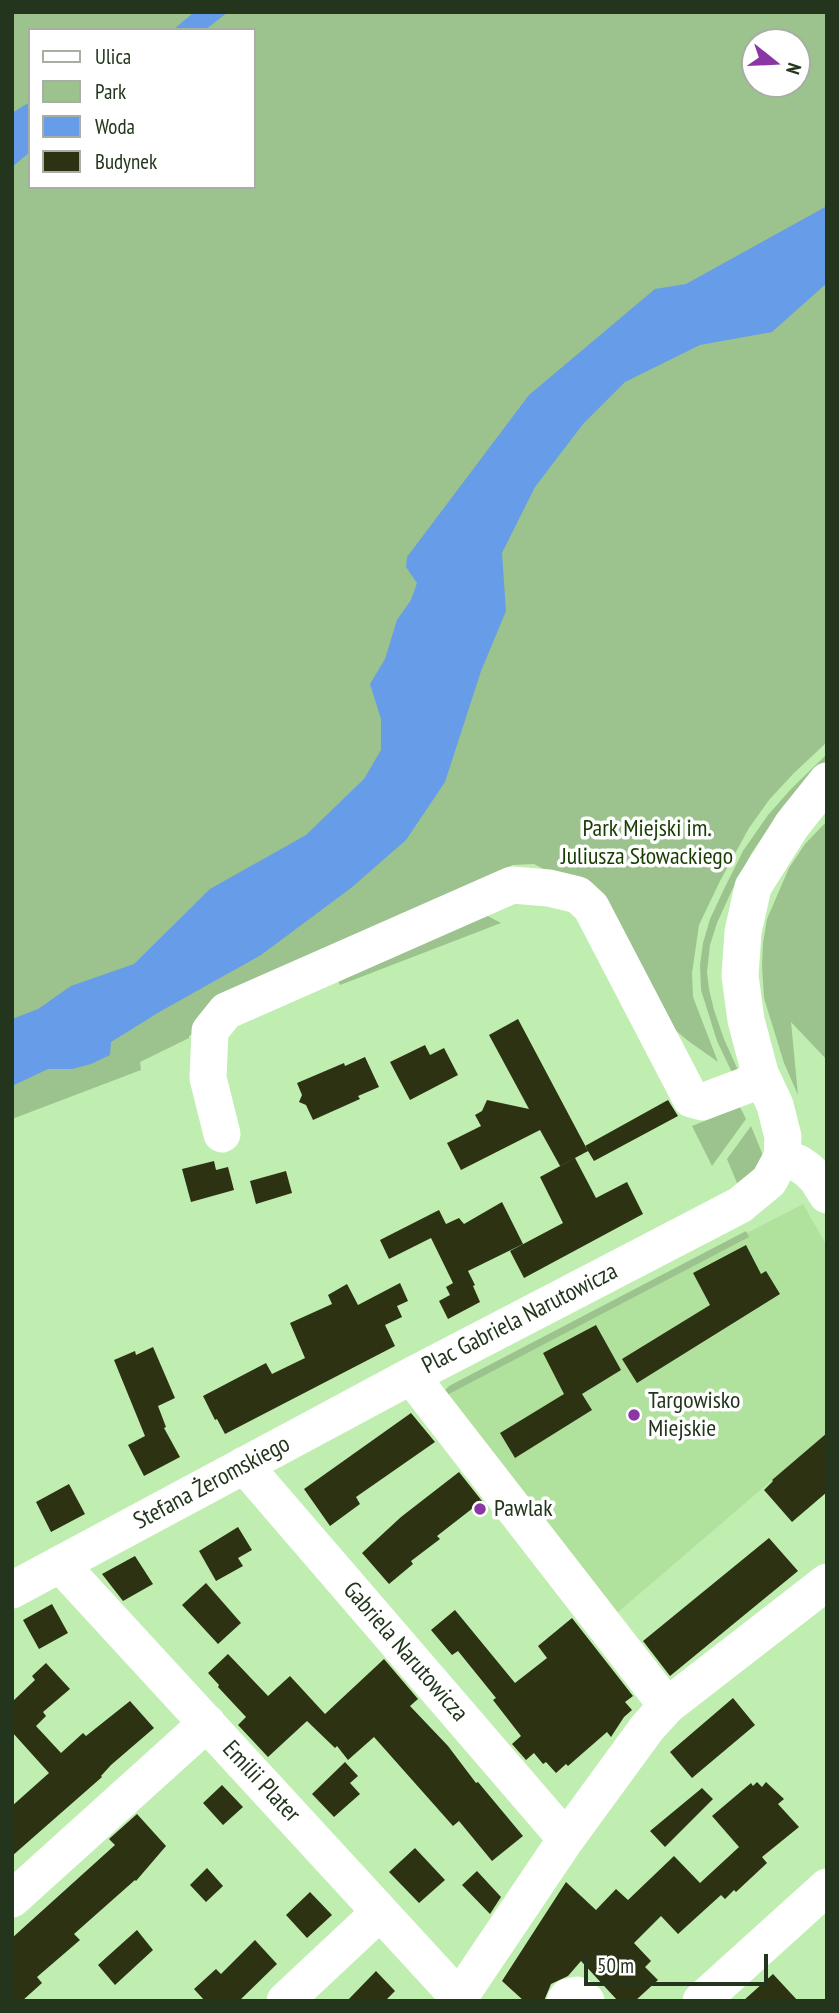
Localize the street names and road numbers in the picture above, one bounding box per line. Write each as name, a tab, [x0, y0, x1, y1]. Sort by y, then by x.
street label: Plac Gabriela Narutowicza	[418, 1257, 622, 1381]
street label: Stefana Żeromskiego	[129, 1430, 295, 1536]
street label: Gabriela Narutowicza	[336, 1576, 474, 1728]
street label: Emilii Plater	[216, 1735, 306, 1829]

